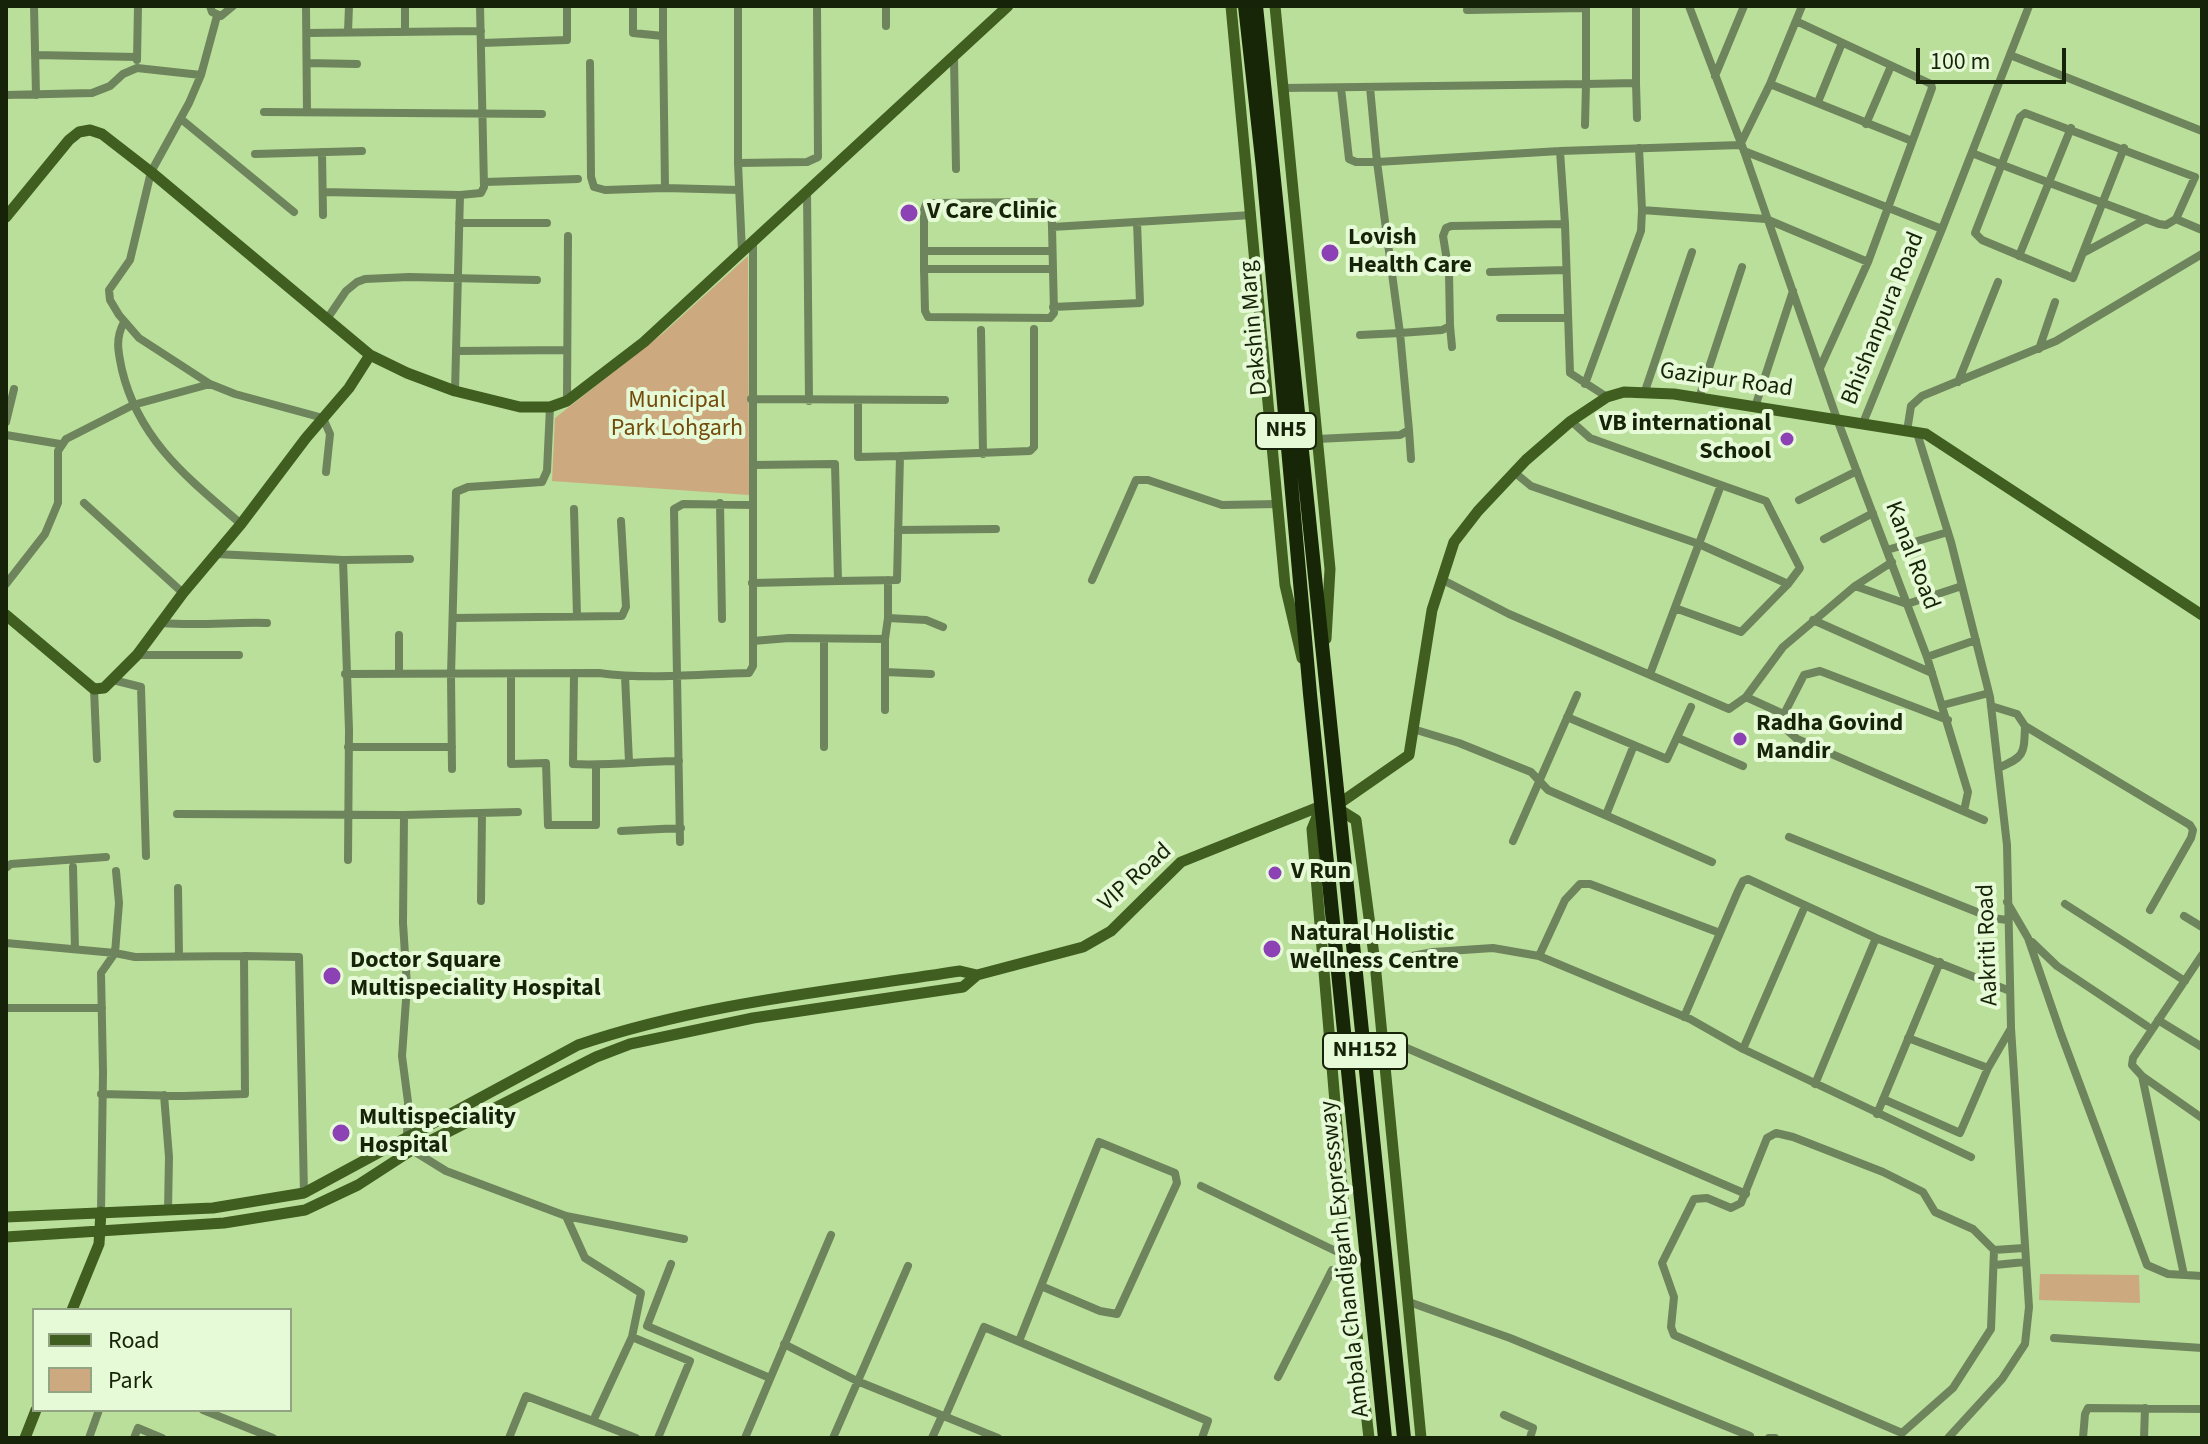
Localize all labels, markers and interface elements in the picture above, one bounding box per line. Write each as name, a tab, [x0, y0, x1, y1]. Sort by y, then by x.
scale bar	[1920, 32, 2070, 82]
text: 100 m	[1930, 44, 1990, 79]
place label: V Care Clinic	[927, 199, 1057, 227]
marker: V Care Clinic	[898, 202, 920, 224]
place label: Lovish Health Care	[1348, 225, 1472, 281]
street label: Bhishanpura Road	[1836, 228, 1932, 410]
marker: Lovish Health Care	[1319, 242, 1341, 264]
street label: Dakshin Marg	[1235, 259, 1275, 397]
street label: Gazipur Road	[1658, 357, 1794, 405]
park label: Municipal Park Lohgarh	[611, 388, 743, 444]
place label: VB international School	[1599, 411, 1771, 467]
road number: NH5	[1256, 413, 1316, 449]
marker: VB international School	[1778, 430, 1796, 448]
street label: Kanal Road	[1877, 498, 1945, 614]
place label: Radha Govind Mandir	[1756, 711, 1903, 767]
marker: Radha Govind Mandir	[1731, 730, 1749, 748]
street label: VIP Road	[1093, 838, 1179, 918]
place label: V Run	[1291, 859, 1351, 887]
marker: V Run	[1266, 864, 1284, 882]
street label: Aakriti Road	[1972, 883, 2006, 1007]
place label: Natural Holistic Wellness Centre	[1290, 921, 1459, 977]
marker: Natural Holistic Wellness Centre	[1261, 938, 1283, 960]
place label: Doctor Square Multispeciality Hospital	[350, 948, 601, 1004]
marker: Doctor Square Multispeciality Hospital	[321, 965, 343, 987]
road number: NH152	[1323, 1033, 1407, 1069]
street label: Ambala Chandigarh Expressway	[1315, 1099, 1377, 1419]
place label: Multispeciality Hospital	[359, 1105, 516, 1161]
marker: Multispeciality Hospital	[330, 1122, 352, 1144]
legend	[32, 1308, 292, 1412]
text: Road	[108, 1323, 160, 1358]
text: Park	[108, 1363, 153, 1398]

